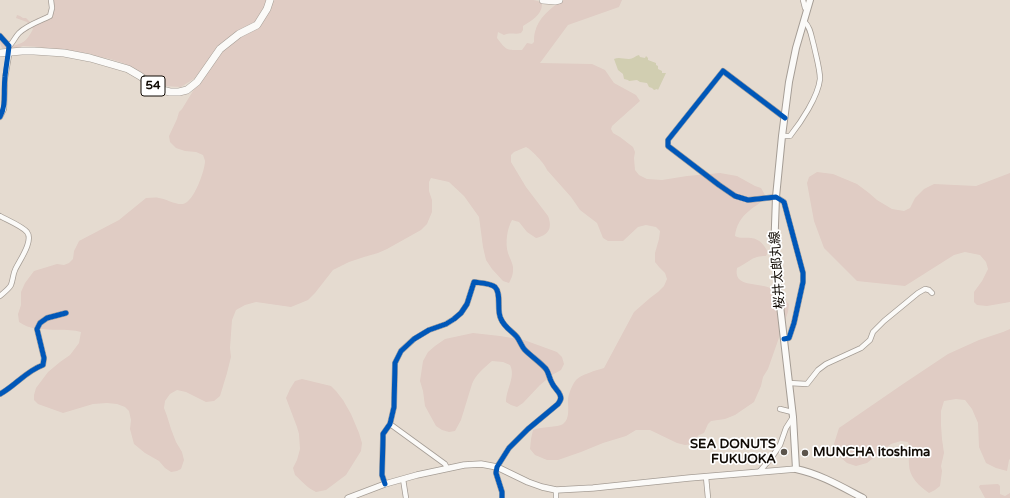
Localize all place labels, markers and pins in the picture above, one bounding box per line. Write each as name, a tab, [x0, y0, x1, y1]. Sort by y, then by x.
place label: SEA DONUTS FUKUOKA	[690, 437, 776, 468]
place label: MUNCHA itoshima	[813, 445, 930, 461]
marker: SEA DONUTS FUKUOKA	[779, 447, 789, 457]
marker: MUNCHA itoshima	[800, 448, 810, 458]

